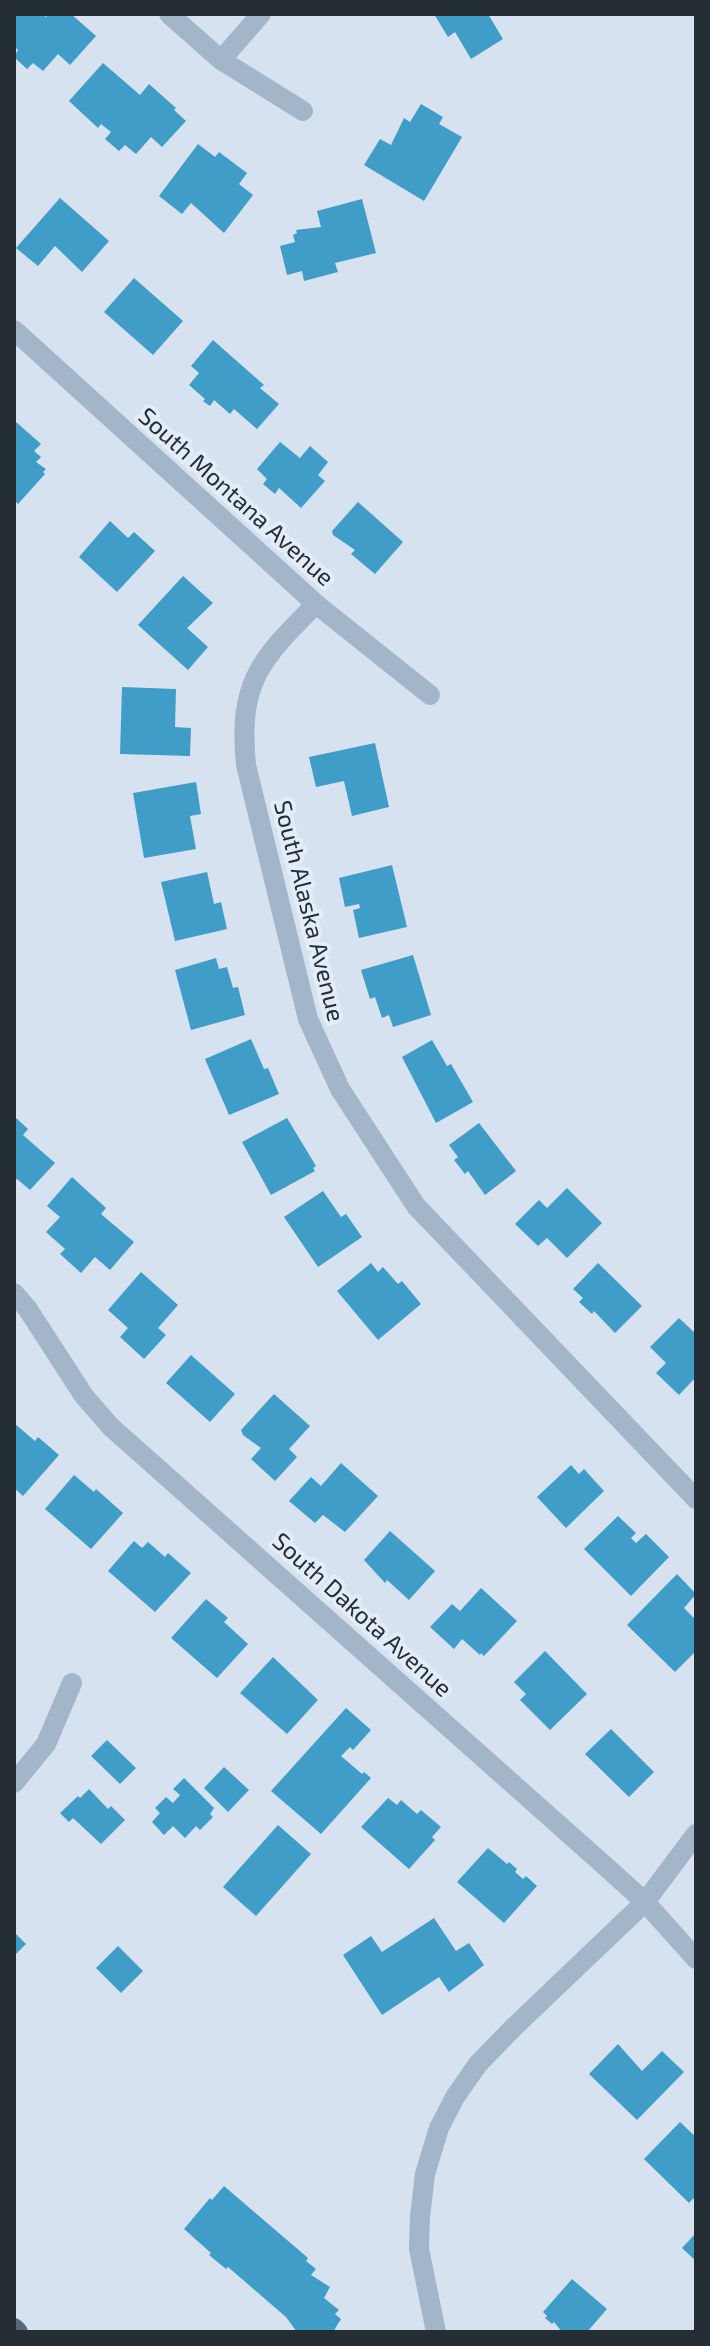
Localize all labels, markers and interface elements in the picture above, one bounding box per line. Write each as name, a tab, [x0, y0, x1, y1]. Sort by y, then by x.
street label: South Montana Avenue	[133, 401, 341, 591]
street label: South Alaska Avenue	[269, 797, 352, 1024]
street label: South Dakota Avenue	[267, 1526, 459, 1702]

